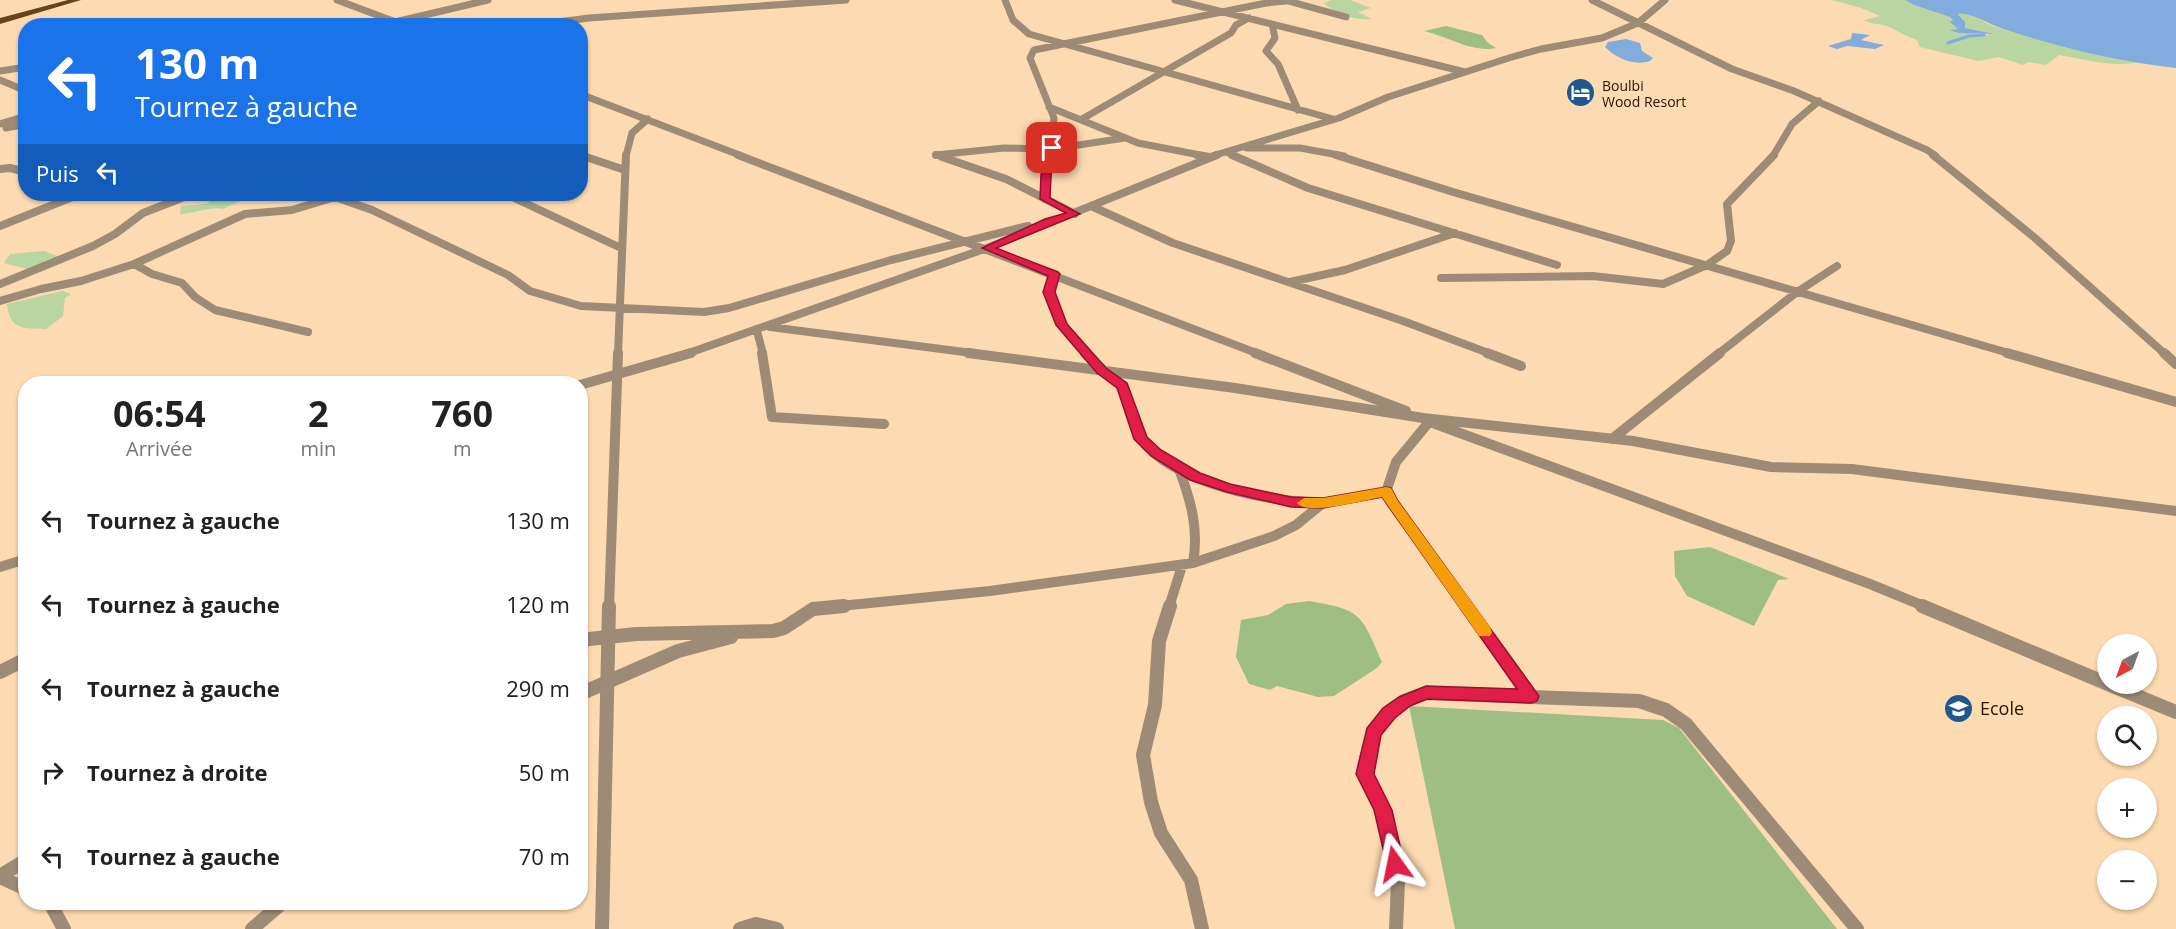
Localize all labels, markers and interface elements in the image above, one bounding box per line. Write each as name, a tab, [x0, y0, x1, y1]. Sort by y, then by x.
text: 130 m	[135, 34, 259, 91]
icon: left	[36, 42, 114, 120]
place label: Boulbi Wood Resort	[1602, 76, 1686, 111]
hotel icon: Boulbi Wood Resort	[1565, 77, 1597, 109]
text: Tournez à gauche	[135, 88, 358, 125]
pin	[1026, 122, 1077, 173]
icon: arrive	[1035, 131, 1068, 164]
icon: left	[91, 156, 124, 189]
text: Puis	[36, 158, 79, 188]
text: 06:54	[113, 389, 206, 438]
text: 2	[308, 389, 329, 438]
text: 760	[431, 389, 493, 438]
text: Arrivée	[126, 435, 192, 462]
text: min	[300, 435, 336, 462]
text: m	[453, 435, 471, 462]
icon: left	[36, 504, 69, 537]
text: Tournez à gauche	[87, 505, 280, 535]
text: 130 m	[506, 505, 570, 535]
icon: left	[36, 588, 69, 621]
text: Tournez à gauche	[87, 589, 280, 619]
text: 120 m	[506, 589, 570, 619]
north arrow	[2097, 634, 2157, 694]
map controls	[2097, 634, 2157, 910]
icon: left	[36, 672, 69, 705]
text: Tournez à gauche	[87, 673, 280, 703]
text: 290 m	[506, 673, 570, 703]
school or university icon: Ecole	[1943, 692, 1975, 724]
place label: Ecole	[1980, 696, 2024, 720]
button: search	[2097, 706, 2157, 766]
icon: right	[36, 756, 69, 789]
text: Tournez à droite	[87, 757, 268, 787]
text: 50 m	[519, 757, 570, 787]
button: +	[2097, 778, 2157, 838]
position arrow	[1363, 832, 1427, 896]
icon: left	[36, 840, 69, 873]
text: Tournez à gauche	[87, 841, 280, 871]
text: 70 m	[519, 841, 570, 871]
button: −	[2097, 850, 2157, 910]

